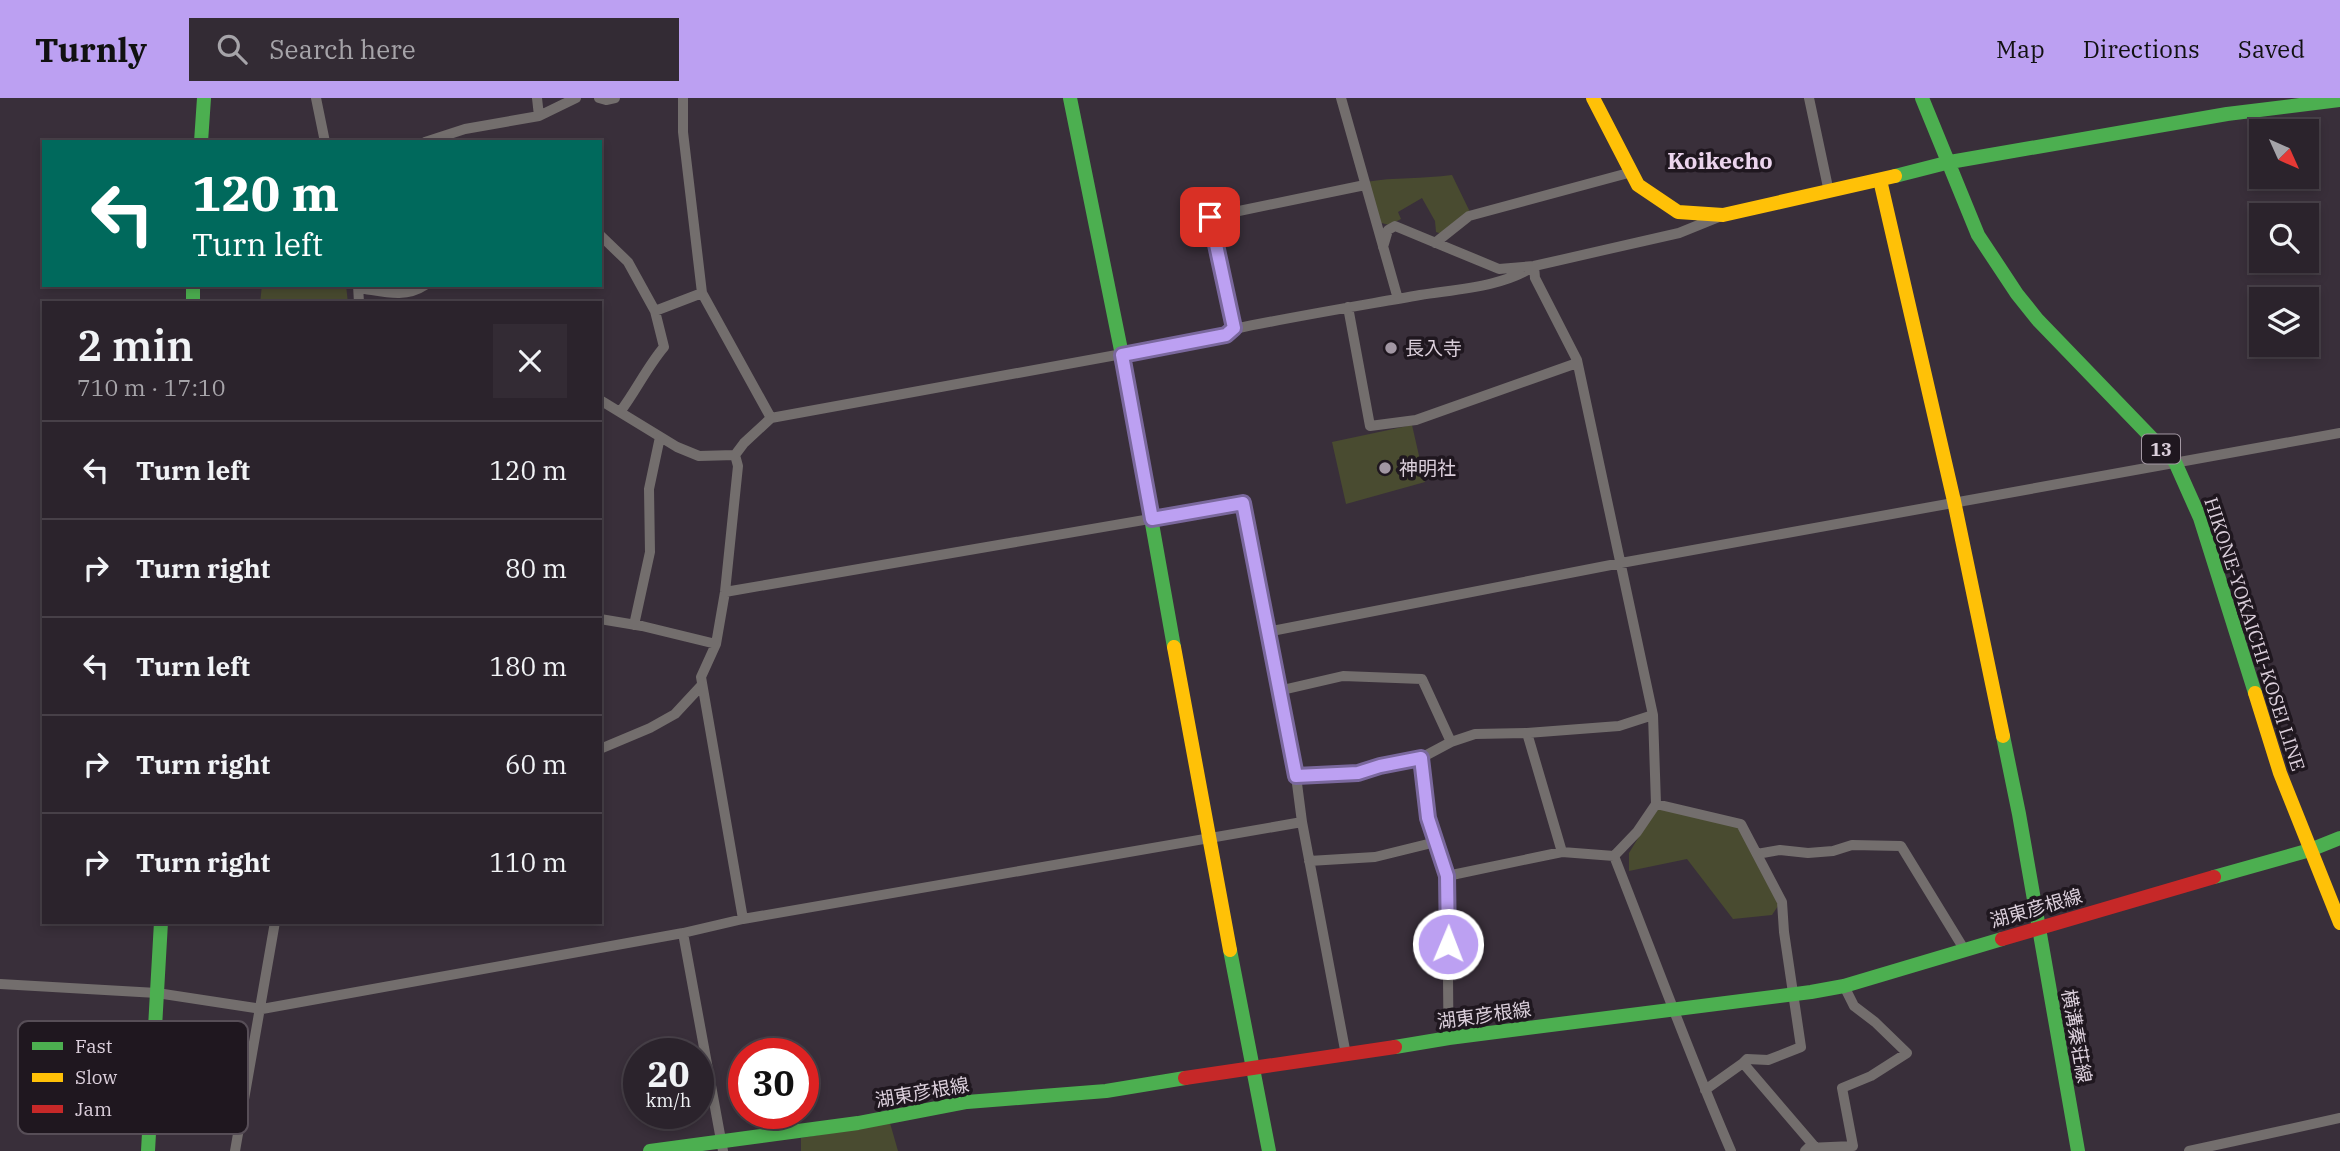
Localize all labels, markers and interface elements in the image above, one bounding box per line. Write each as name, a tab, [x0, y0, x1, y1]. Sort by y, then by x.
search box	[189, 18, 679, 81]
text: Turnly	[35, 28, 147, 71]
icon: search	[213, 30, 251, 68]
text: Search here	[269, 32, 416, 66]
text: Map	[1996, 33, 2045, 65]
text: Directions	[2083, 33, 2200, 65]
text: Saved	[2238, 33, 2305, 65]
north arrow	[2249, 119, 2319, 189]
map controls	[2249, 119, 2319, 357]
district label: Koikecho	[1667, 145, 1773, 175]
text: 120 m	[192, 161, 339, 224]
icon: left	[77, 168, 168, 259]
pin	[1180, 187, 1240, 247]
icon: arrive	[1191, 198, 1229, 236]
button: search	[2249, 203, 2319, 273]
text: Turn left	[192, 223, 323, 265]
button: layers	[2249, 287, 2319, 357]
text: 2 min	[77, 318, 194, 373]
button: close	[493, 324, 567, 398]
place label: 長入寺	[1405, 336, 1462, 360]
marker: 長入寺	[1383, 340, 1399, 356]
text: 710 m · 17:10	[77, 372, 226, 402]
road number: 13	[2142, 435, 2180, 464]
icon: left	[77, 451, 115, 489]
text: Turn left	[136, 453, 250, 487]
text: 120 m	[489, 453, 567, 487]
place label: 神明社	[1399, 456, 1456, 480]
marker: 神明社	[1377, 460, 1393, 476]
street label: HIKONE-YOKAICHI-KOSEI LINE	[2199, 494, 2311, 774]
icon: right	[77, 549, 115, 587]
text: Turn right	[136, 551, 270, 585]
text: 80 m	[505, 551, 567, 585]
icon: left	[77, 647, 115, 685]
text: Turn left	[136, 649, 250, 683]
text: 180 m	[489, 649, 567, 683]
icon: right	[77, 745, 115, 783]
text: Turn right	[136, 747, 270, 781]
text: 60 m	[505, 747, 567, 781]
icon: right	[77, 843, 115, 881]
text: Turn right	[136, 845, 270, 879]
text: 110 m	[489, 845, 567, 879]
street label: 湖東彦根線	[1987, 883, 2085, 933]
position arrow	[1411, 907, 1485, 981]
street label: 横溝秦荘線	[2057, 987, 2097, 1085]
street label: 湖東彦根線	[1435, 997, 1533, 1033]
legend	[18, 1021, 248, 1134]
text: Fast	[75, 1034, 113, 1058]
speed limit sign: 30	[728, 1038, 819, 1129]
text: 20	[647, 1051, 690, 1097]
text: Slow	[75, 1065, 117, 1089]
street label: 湖東彦根線	[873, 1072, 971, 1112]
text: km/h	[646, 1089, 691, 1112]
text: Jam	[75, 1097, 112, 1121]

